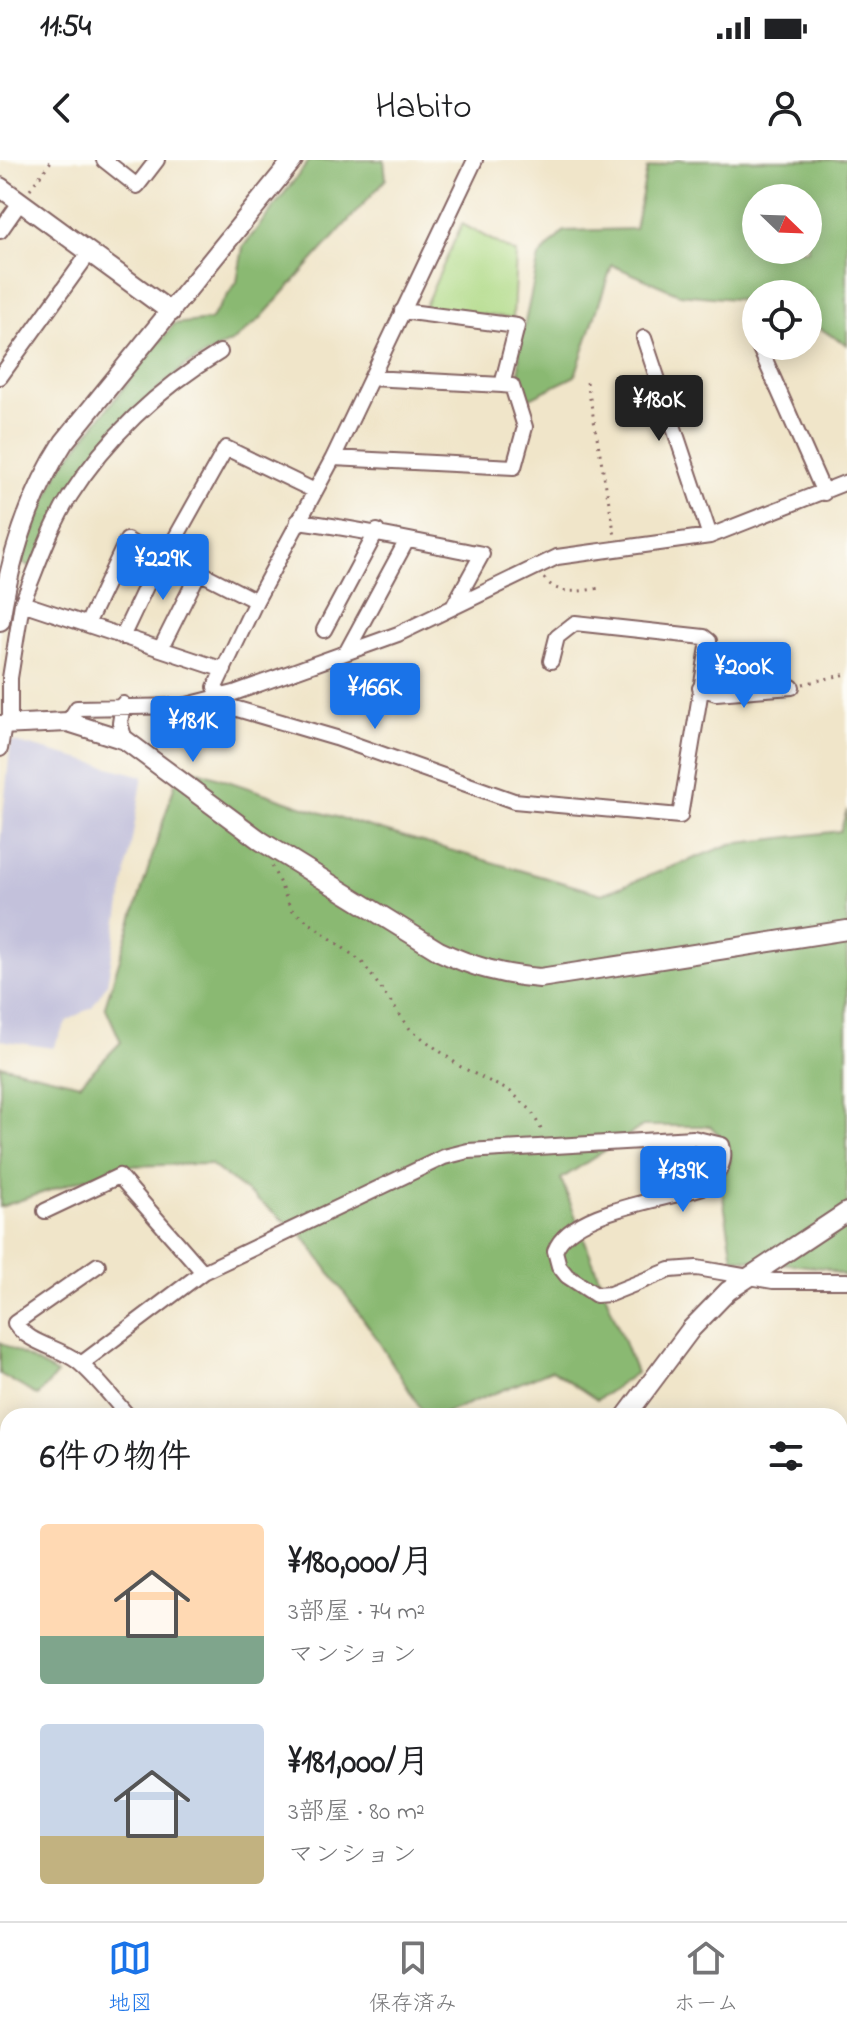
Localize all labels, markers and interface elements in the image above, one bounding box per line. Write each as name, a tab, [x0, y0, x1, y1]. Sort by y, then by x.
text: 11:54	[40, 6, 91, 50]
text: Habito	[375, 82, 472, 135]
icon: back	[40, 86, 84, 130]
icon: person	[763, 86, 807, 130]
north arrow	[742, 184, 822, 264]
map controls	[742, 184, 822, 360]
button: locate	[742, 280, 822, 360]
pin: ¥180K	[603, 375, 715, 443]
text: ¥180K	[633, 382, 685, 420]
pin: ¥229K	[107, 534, 219, 602]
text: ¥229K	[135, 541, 191, 579]
pin: ¥200K	[688, 642, 800, 710]
text: ¥200K	[715, 649, 773, 687]
pin: ¥166K	[319, 663, 431, 731]
text: ¥166K	[348, 670, 402, 708]
pin: ¥181K	[137, 696, 249, 764]
text: ¥181K	[168, 703, 218, 741]
pin: ¥139K	[627, 1146, 739, 1214]
text: ¥139K	[658, 1153, 708, 1191]
text: 6件の物件	[40, 1434, 191, 1484]
icon: filters	[764, 1434, 808, 1478]
text: ¥180,000/月	[288, 1539, 434, 1589]
icon: home	[104, 1556, 200, 1652]
text: 3部屋 · 74 m²	[288, 1594, 425, 1632]
text: マンション	[288, 1637, 417, 1675]
text: ¥181,000/月	[288, 1739, 430, 1789]
icon: home	[104, 1756, 200, 1852]
text: 3部屋 · 80 m²	[288, 1794, 425, 1832]
text: マンション	[288, 1837, 417, 1875]
tab: 地図	[108, 1936, 152, 2021]
tab: 保存済み	[369, 1936, 457, 2021]
tab: ホーム	[674, 1936, 739, 2021]

